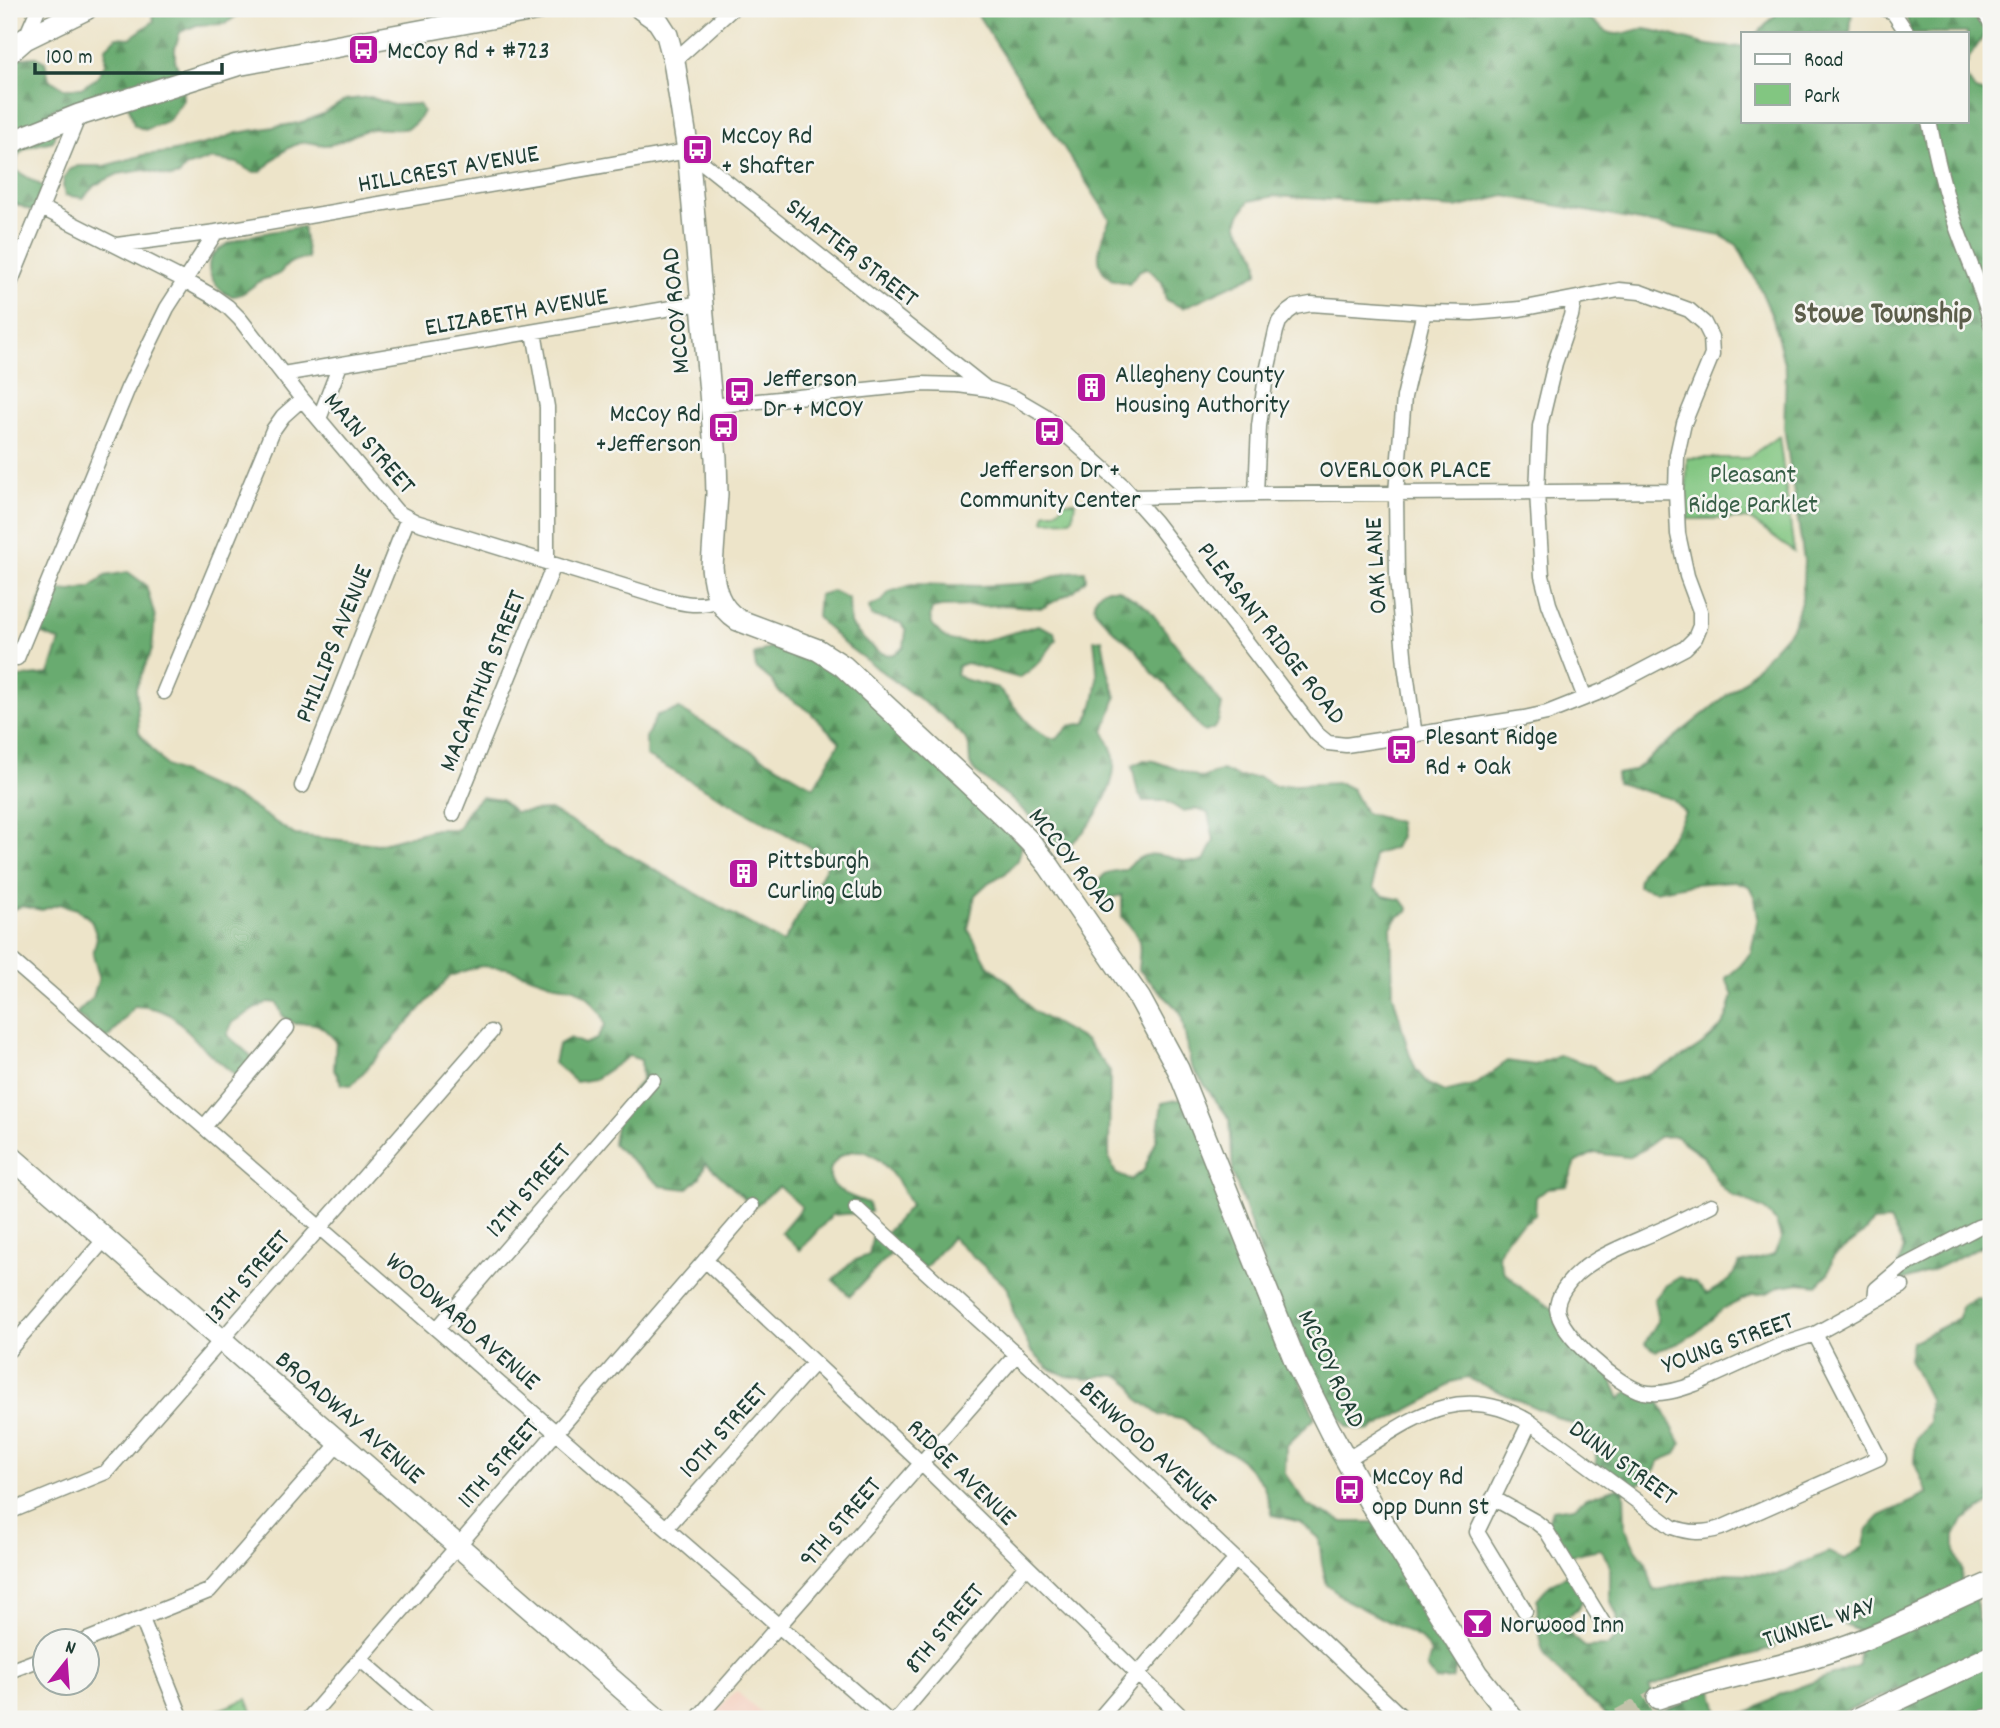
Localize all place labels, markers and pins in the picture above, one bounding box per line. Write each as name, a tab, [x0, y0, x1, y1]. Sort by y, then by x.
bus stop icon: McCoy Rd + #723	[347, 32, 381, 66]
place label: McCoy Rd + #723	[387, 34, 550, 71]
place label: McCoy Rd + Shafter	[721, 119, 814, 186]
bus stop icon: McCoy Rd + Shafter	[681, 132, 715, 166]
place label: Allegheny County Housing Authority	[1115, 358, 1290, 425]
place label: Jefferson Dr + MCOY	[763, 362, 864, 429]
building icon: Allegheny County Housing Authority	[1075, 371, 1109, 405]
bus stop icon: Jefferson Dr + MCOY	[723, 375, 757, 409]
place label: McCoy Rd +Jefferson	[595, 397, 701, 464]
bus stop icon: McCoy Rd +Jefferson	[707, 410, 741, 444]
bus stop icon: Jefferson Dr + Community Center	[1033, 415, 1067, 449]
place label: Jefferson Dr + Community Center	[959, 453, 1141, 520]
place label: Plesant Ridge Rd + Oak	[1425, 720, 1558, 787]
bus stop icon: Plesant Ridge Rd + Oak	[1385, 733, 1419, 767]
place label: Pittsburgh Curling Club	[767, 844, 883, 911]
building icon: Pittsburgh Curling Club	[727, 857, 761, 891]
place label: McCoy Rd opp Dunn St	[1372, 1460, 1490, 1527]
bus stop icon: McCoy Rd opp Dunn St	[1332, 1473, 1366, 1507]
bar icon: Norwood Inn	[1460, 1606, 1494, 1640]
place label: Norwood Inn	[1500, 1608, 1624, 1645]

